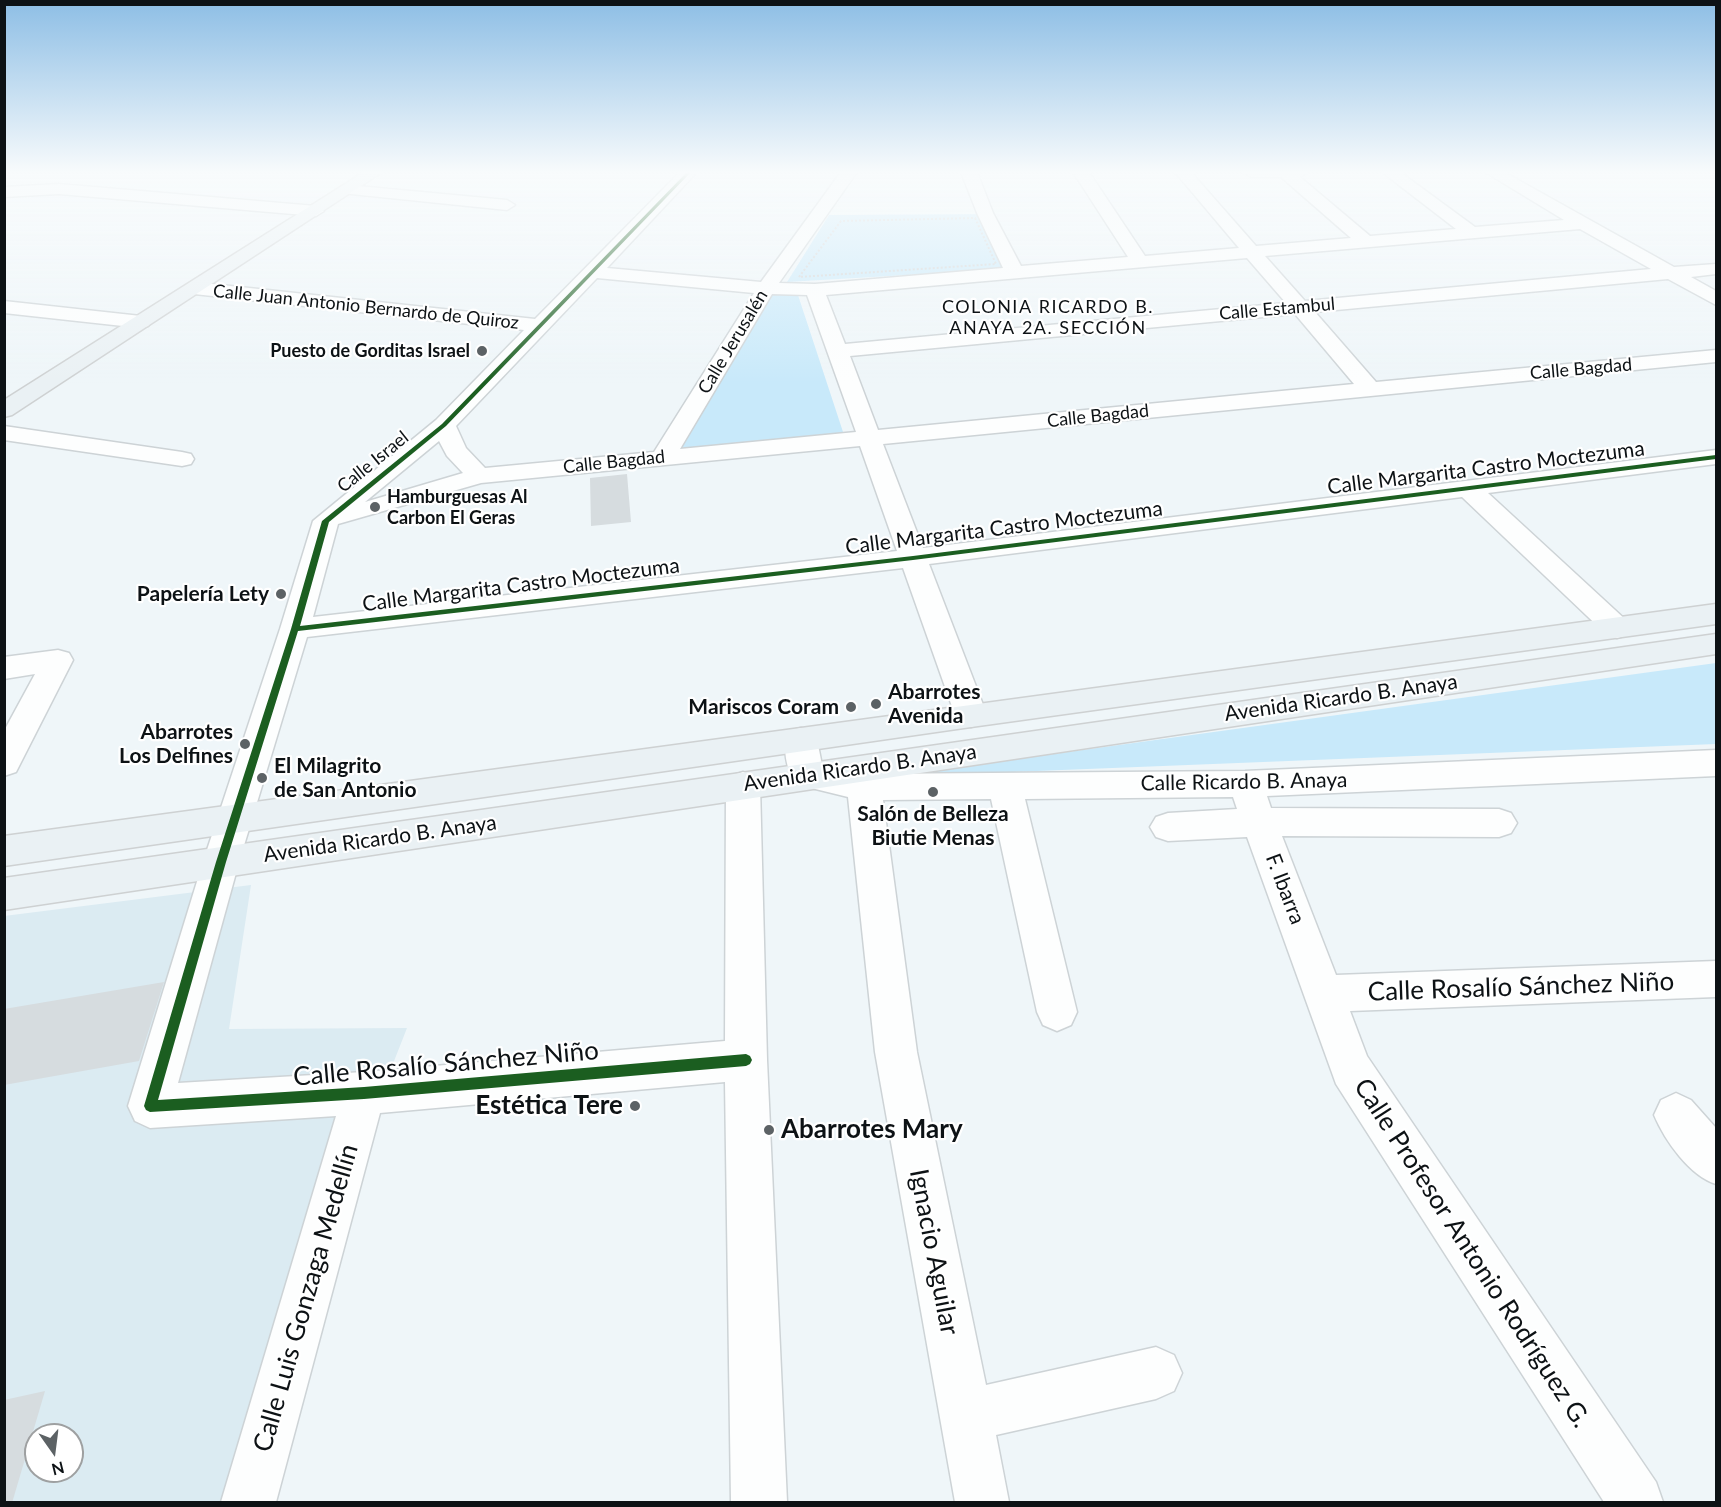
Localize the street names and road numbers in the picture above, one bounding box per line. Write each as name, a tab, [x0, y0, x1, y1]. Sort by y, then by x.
street label: Calle Juan Antonio Bernardo de Quiroz	[212, 280, 520, 334]
street label: Calle Jerusalén	[693, 286, 773, 398]
street label: Calle Estambul	[1218, 293, 1336, 325]
street label: Calle Bagdad	[1529, 354, 1633, 384]
street label: Calle Bagdad	[1046, 400, 1150, 432]
street label: Calle Israel	[333, 427, 413, 497]
street label: Calle Margarita Castro Moctezuma	[1326, 436, 1646, 500]
street label: Calle Bagdad	[562, 446, 666, 478]
street label: Calle Margarita Castro Moctezuma	[844, 496, 1164, 560]
street label: Calle Margarita Castro Moctezuma	[361, 553, 681, 617]
street label: Avenida Ricardo B. Anaya	[1223, 669, 1459, 727]
street label: Avenida Ricardo B. Anaya	[742, 739, 978, 797]
street label: Calle Ricardo B. Anaya	[1140, 768, 1348, 796]
street label: Avenida Ricardo B. Anaya	[262, 810, 498, 868]
street label: F. Ibarra	[1260, 850, 1310, 928]
street label: Calle Rosalío Sánchez Niño	[1367, 966, 1675, 1008]
street label: Calle Rosalío Sánchez Niño	[292, 1035, 600, 1093]
street label: Calle Profesor Antonio Rodríguez G.	[1347, 1073, 1597, 1433]
street label: Calle Luis Gonzaga Medellín	[247, 1140, 365, 1456]
street label: Ignacio Aguilar	[903, 1166, 965, 1338]

